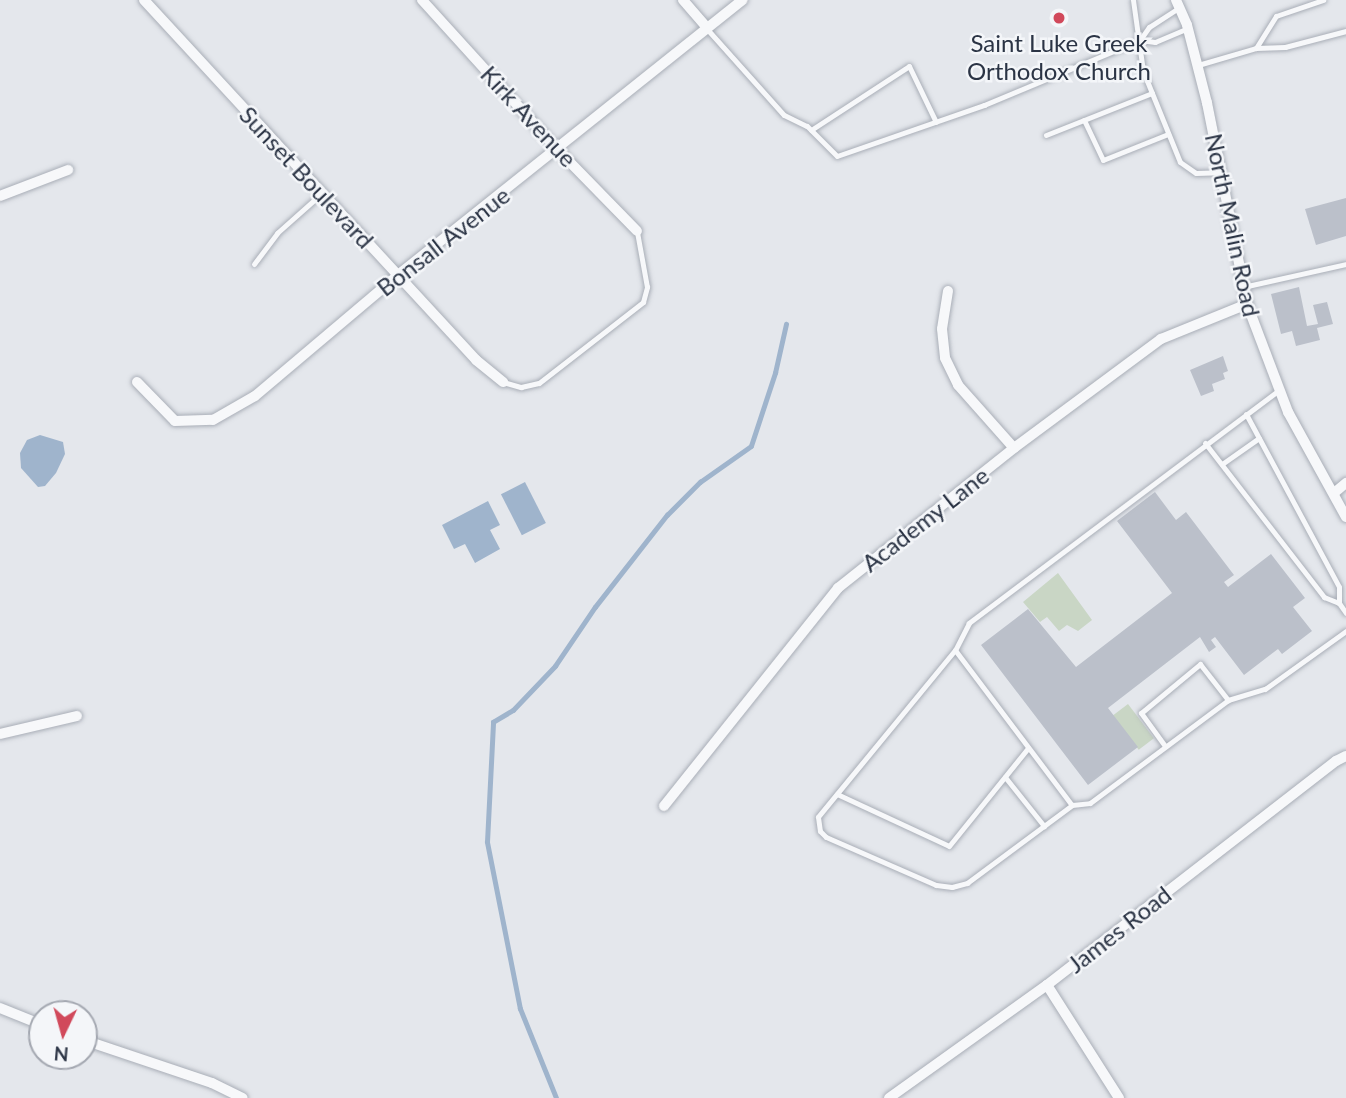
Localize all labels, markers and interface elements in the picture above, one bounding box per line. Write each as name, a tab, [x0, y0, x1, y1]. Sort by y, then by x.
marker: Saint Luke Greek Orthodox Church	[1051, 10, 1067, 26]
place label: Saint Luke Greek Orthodox Church	[967, 29, 1151, 85]
street label: Kirk Avenue	[475, 59, 583, 173]
street label: Sunset Boulevard	[234, 100, 380, 254]
street label: North Malin Road	[1200, 131, 1266, 319]
street label: Bonsall Avenue	[370, 180, 516, 302]
street label: Academy Lane	[856, 460, 994, 578]
street label: James Road	[1061, 880, 1177, 978]
north arrow	[28, 1000, 98, 1070]
text: N	[53, 1042, 70, 1067]

